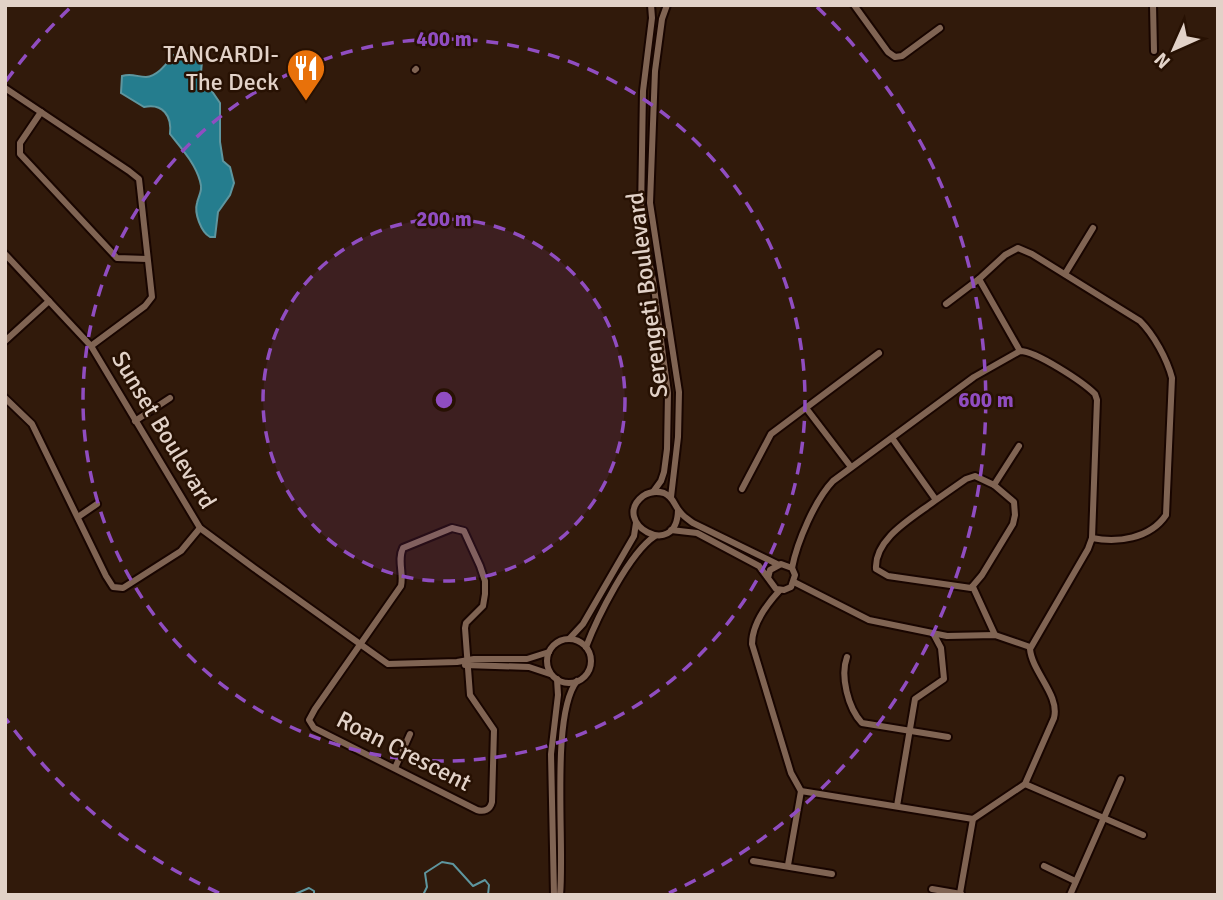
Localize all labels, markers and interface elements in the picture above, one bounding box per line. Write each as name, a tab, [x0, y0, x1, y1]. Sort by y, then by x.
north arrow	[1139, 14, 1209, 84]
text: 400 m	[416, 26, 472, 52]
place label: TANCARDI- The Deck	[163, 39, 279, 97]
restaurant icon: TANCARDI- The Deck	[285, 47, 327, 102]
text: N	[1150, 47, 1176, 73]
street label: Serengeti Boulevard	[620, 190, 674, 400]
text: 200 m	[416, 206, 472, 232]
street label: Sunset Boulevard	[105, 346, 223, 514]
text: 600 m	[958, 387, 1014, 413]
centre of rings	[432, 388, 456, 412]
street label: Roan Crescent	[332, 704, 476, 798]

